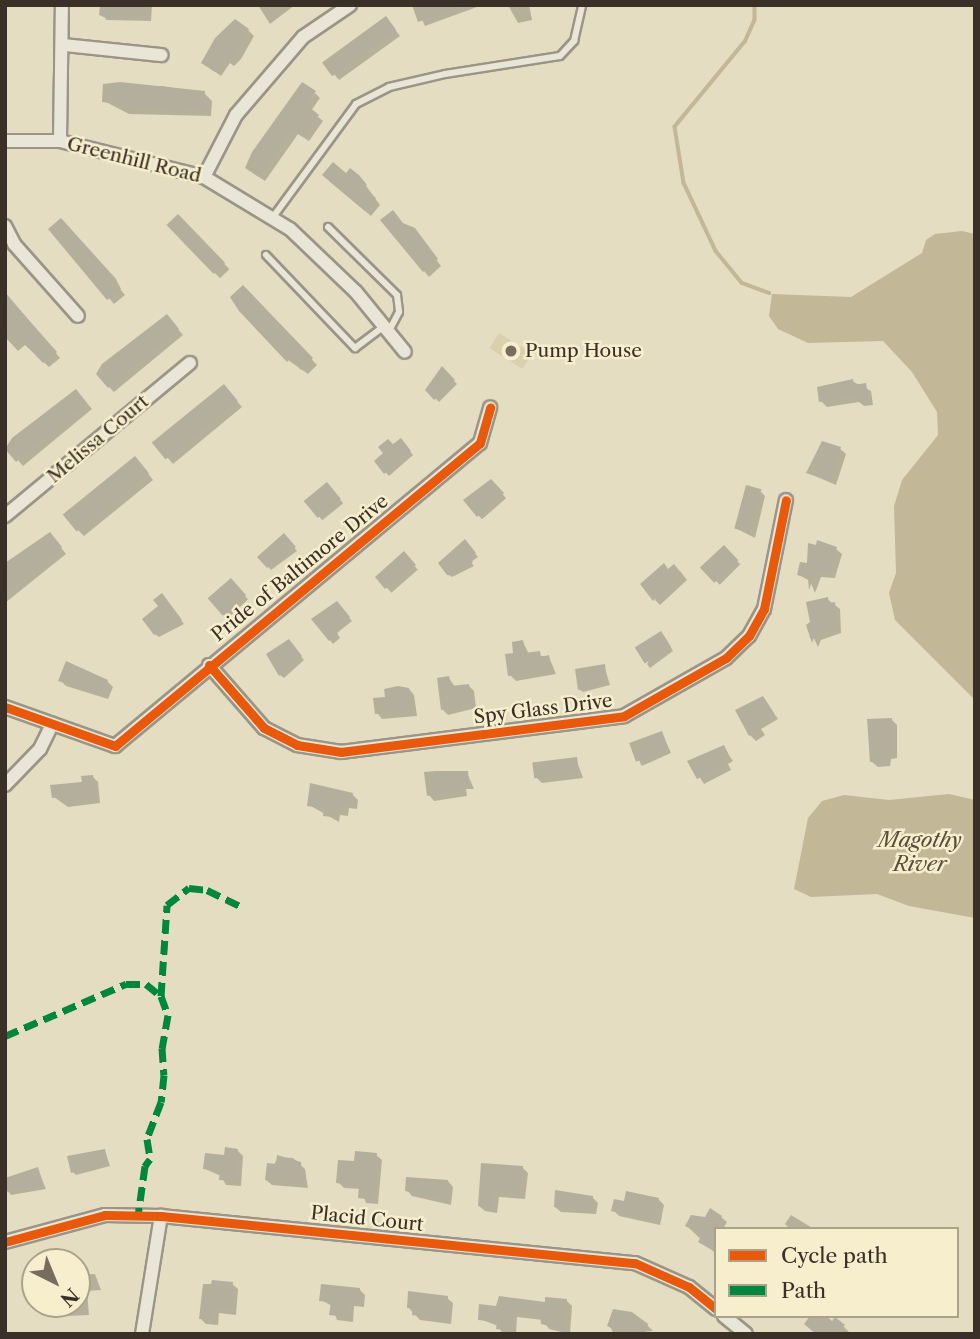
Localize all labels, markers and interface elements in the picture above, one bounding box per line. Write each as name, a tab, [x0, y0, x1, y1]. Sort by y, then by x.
street label: Greenhill Road	[65, 132, 203, 188]
place label: Pump House	[525, 340, 642, 362]
marker: Pump House	[503, 343, 519, 359]
street label: Melissa Court	[43, 390, 153, 488]
street label: Pride of Baltimore Drive	[207, 490, 393, 646]
street label: Spy Glass Drive	[472, 689, 614, 729]
water label: Magothy River	[878, 827, 962, 877]
street label: Placid Court	[309, 1202, 425, 1236]
legend	[714, 1227, 959, 1318]
text: Cycle path	[781, 1243, 888, 1268]
north arrow	[21, 1248, 91, 1318]
text: Path	[781, 1278, 826, 1303]
text: N	[55, 1283, 83, 1311]

